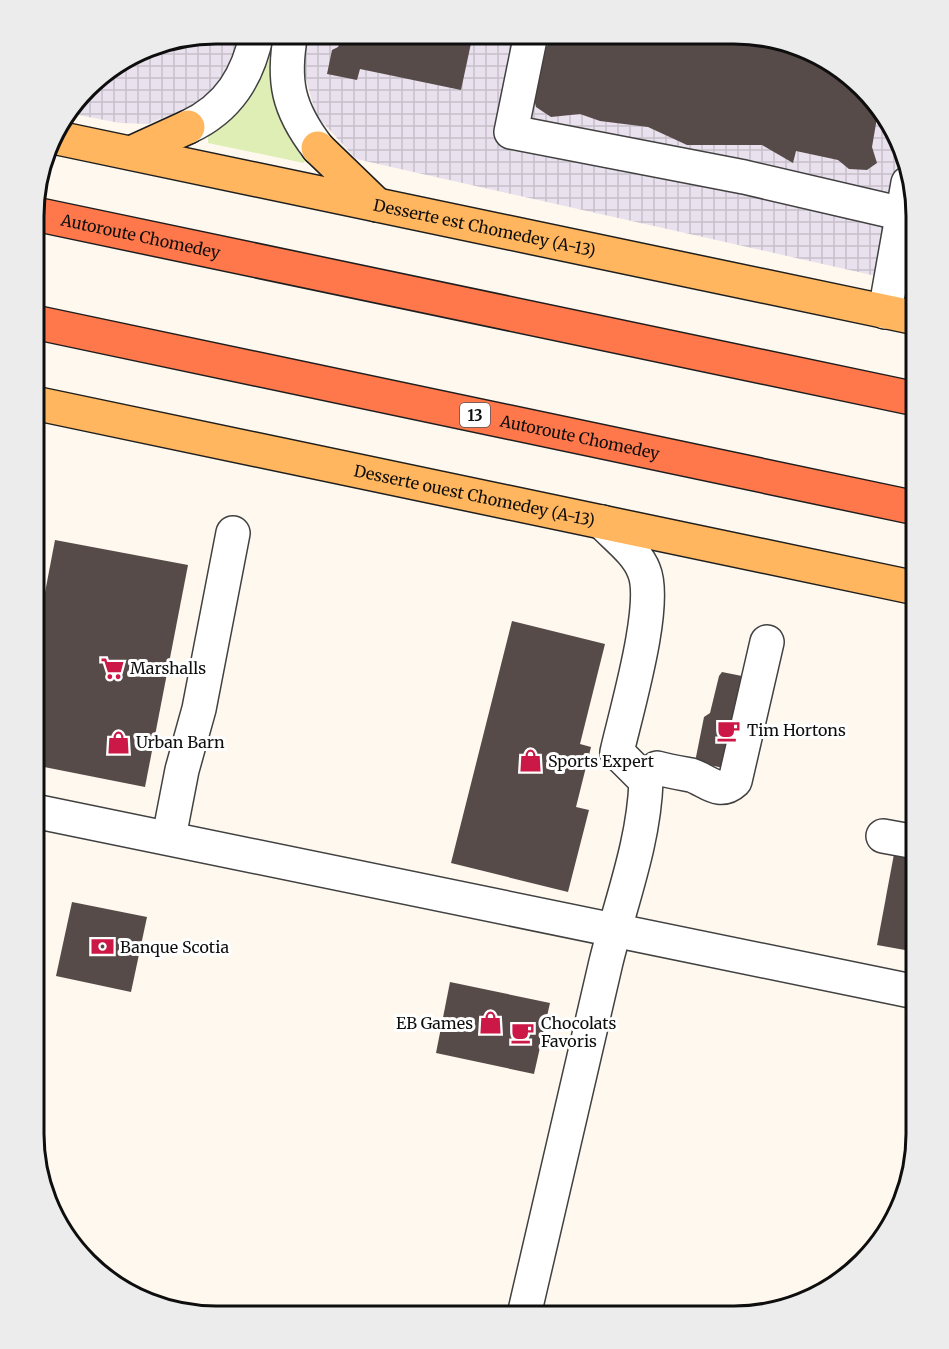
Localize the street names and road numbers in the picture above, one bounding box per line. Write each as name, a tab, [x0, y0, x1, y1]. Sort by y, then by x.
street label: Desserte est Chomedey (A-13)	[372, 194, 598, 261]
street label: Autoroute Chomedey	[58, 210, 223, 263]
road number: 13	[460, 403, 490, 427]
street label: Autoroute Chomedey	[498, 410, 662, 464]
street label: Desserte ouest Chomedey (A-13)	[352, 460, 597, 530]

